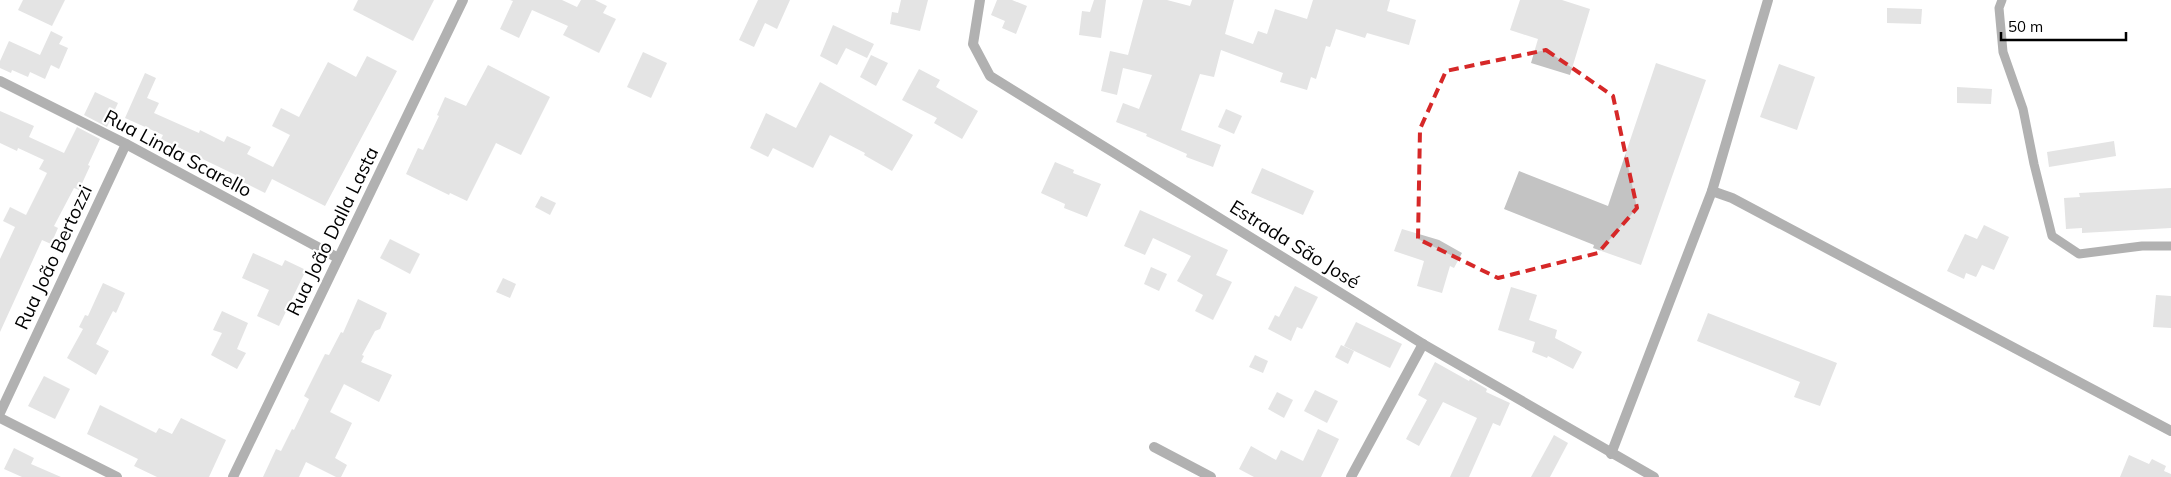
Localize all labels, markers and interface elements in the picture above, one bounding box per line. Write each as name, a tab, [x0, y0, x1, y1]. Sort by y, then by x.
scale bar	[2001, 10, 2126, 42]
text: 50 m	[2008, 17, 2043, 36]
street label: Rua Linda Scarello	[100, 104, 256, 202]
street label: Rua João Dalla Lasta	[281, 143, 383, 319]
street label: Rua João Bertozzi	[9, 181, 97, 333]
street label: Estrada São José	[1226, 194, 1364, 294]

